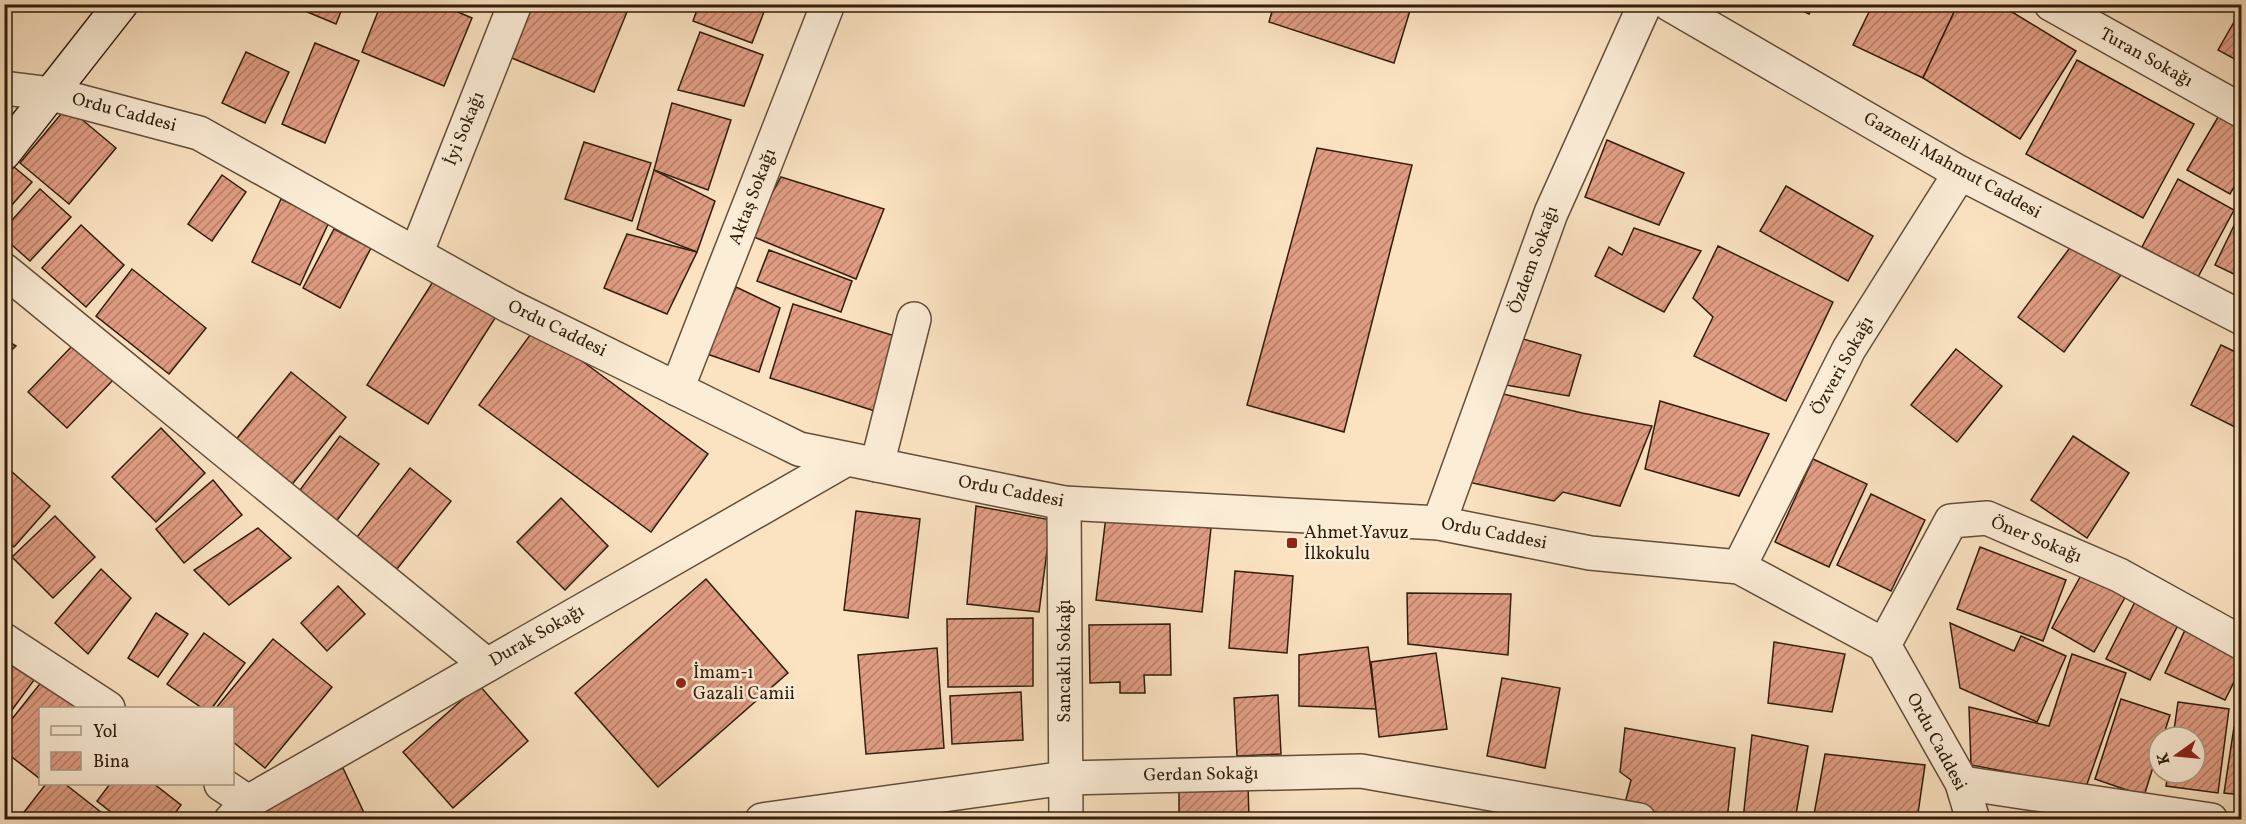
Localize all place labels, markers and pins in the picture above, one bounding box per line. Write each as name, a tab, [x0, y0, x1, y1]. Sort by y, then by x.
place label: Ahmet Yavuz İlkokulu	[1304, 521, 1409, 567]
marker: Ahmet Yavuz İlkokulu	[1285, 536, 1299, 550]
place label: İmam-ı Gazali Camii	[693, 661, 795, 707]
marker: İmam-ı Gazali Camii	[674, 676, 688, 690]

